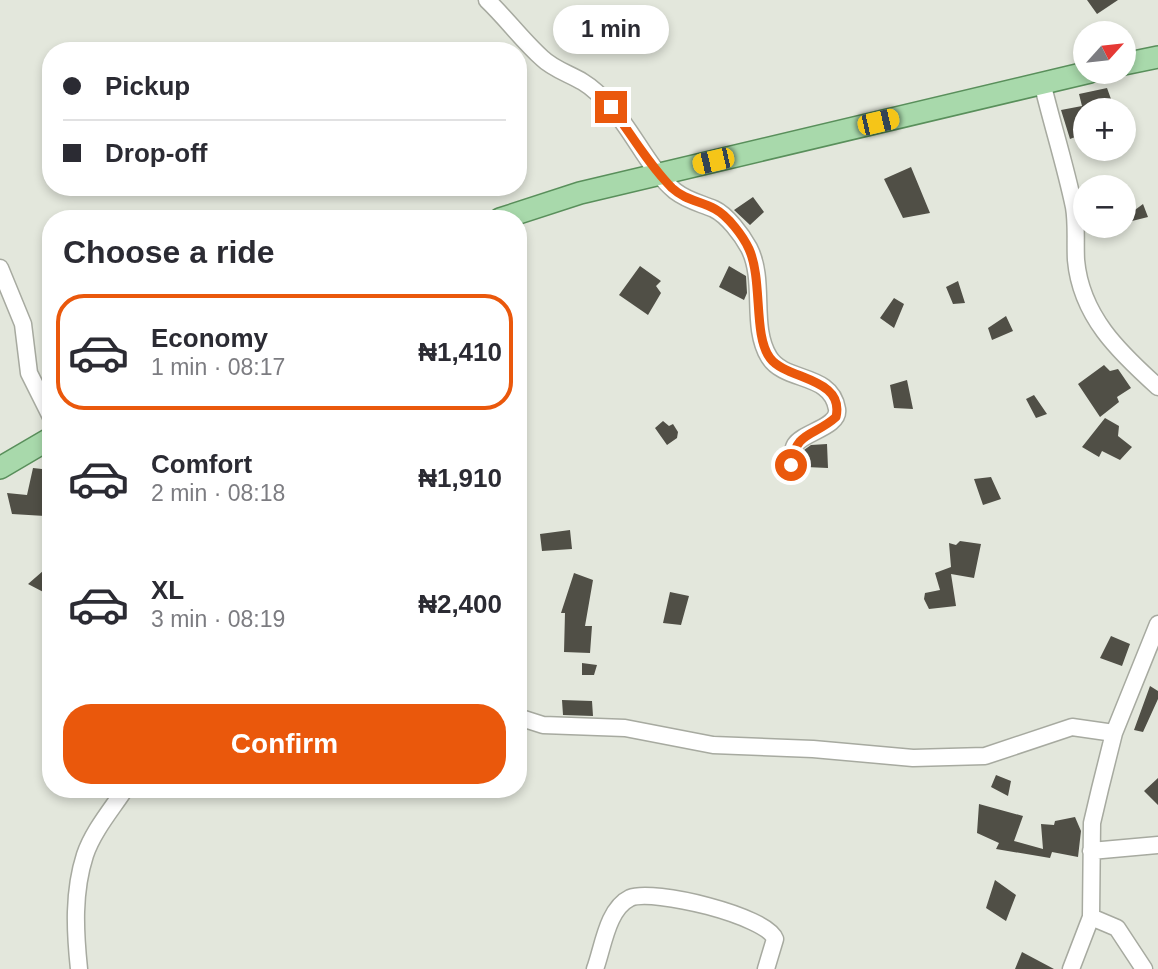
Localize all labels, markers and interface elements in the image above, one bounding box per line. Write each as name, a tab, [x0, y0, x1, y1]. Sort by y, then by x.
callout: 1 min	[553, 6, 669, 55]
text: 1 min	[581, 16, 641, 42]
north arrow	[1073, 21, 1136, 84]
map controls	[1073, 21, 1136, 238]
text: Pickup	[105, 71, 190, 101]
route end	[595, 91, 627, 123]
button: +	[1073, 98, 1136, 161]
car	[856, 107, 901, 137]
text: Drop-off	[105, 138, 208, 168]
car	[691, 146, 736, 176]
button: −	[1073, 175, 1136, 238]
text: Choose a ride	[63, 234, 275, 270]
icon: car	[67, 321, 130, 384]
text: Economy	[151, 323, 268, 353]
text: ₦1,410	[418, 337, 502, 367]
text: 1 min · 08:17	[151, 354, 285, 380]
icon: car	[67, 447, 130, 510]
text: Comfort	[151, 449, 252, 479]
route start	[775, 449, 807, 481]
text: ₦1,910	[418, 463, 502, 493]
text: 2 min · 08:18	[151, 480, 285, 506]
icon: car	[67, 573, 130, 636]
text: XL	[151, 575, 184, 605]
text: ₦2,400	[418, 589, 502, 619]
text: 3 min · 08:19	[151, 606, 285, 632]
button: Confirm	[63, 704, 506, 784]

